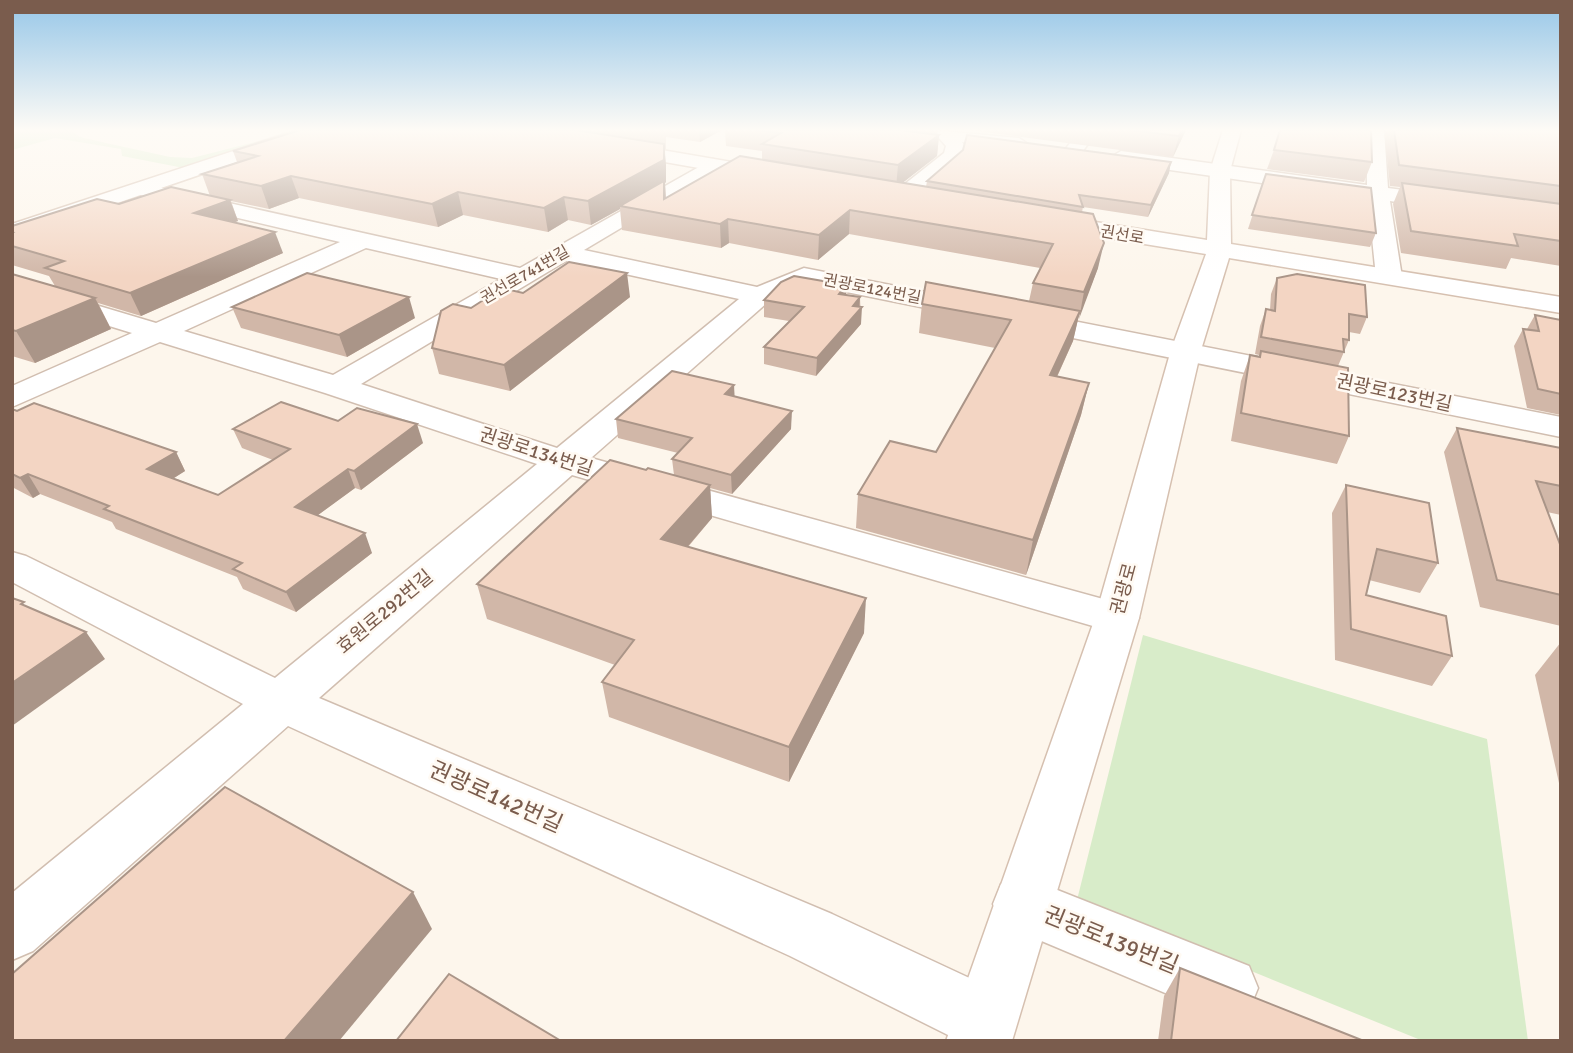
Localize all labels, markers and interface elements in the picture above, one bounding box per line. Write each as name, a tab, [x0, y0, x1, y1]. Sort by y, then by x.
street label: 권선로	[1099, 221, 1146, 249]
street label: 권선로741번길	[477, 241, 573, 309]
street label: 권광로124번길	[821, 270, 923, 308]
street label: 권광로123번길	[1334, 369, 1454, 417]
street label: 권광로134번길	[476, 422, 596, 482]
street label: 권광로	[1106, 561, 1142, 617]
street label: 효원로292번길	[332, 565, 438, 659]
street label: 권광로142번길	[425, 755, 567, 839]
street label: 권광로139번길	[1039, 900, 1183, 980]

